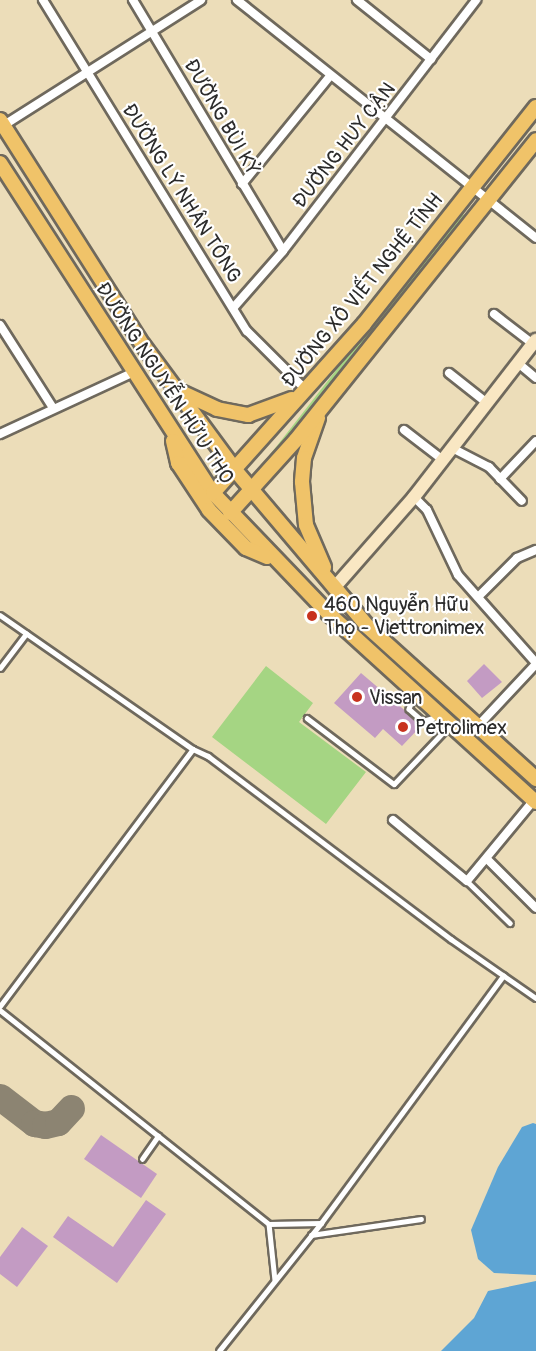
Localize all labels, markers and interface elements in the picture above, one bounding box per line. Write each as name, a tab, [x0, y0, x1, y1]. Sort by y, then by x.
street label: ĐƯỜNG BÙI KỶ	[179, 55, 265, 179]
street label: ĐƯỜNG HUY CẬN	[287, 77, 401, 213]
street label: ĐƯỜNG LÝ NHÂN TÔNG	[117, 99, 247, 287]
street label: ĐƯỜNG XÔ VIẾT NGHỆ TĨNH	[276, 188, 448, 392]
street label: ĐƯỜNG NGUYỄN HỮU THỌ	[91, 278, 239, 488]
place label: 460 Nguyễn Hữu Thọ - Viettronimex	[324, 592, 484, 639]
marker: 460 Nguyễn Hữu Thọ - Viettronimex	[305, 609, 319, 623]
place label: Vissan	[369, 685, 422, 709]
marker: Vissan	[350, 690, 364, 704]
place label: Petrolimex	[415, 715, 507, 739]
marker: Petrolimex	[396, 720, 410, 734]

